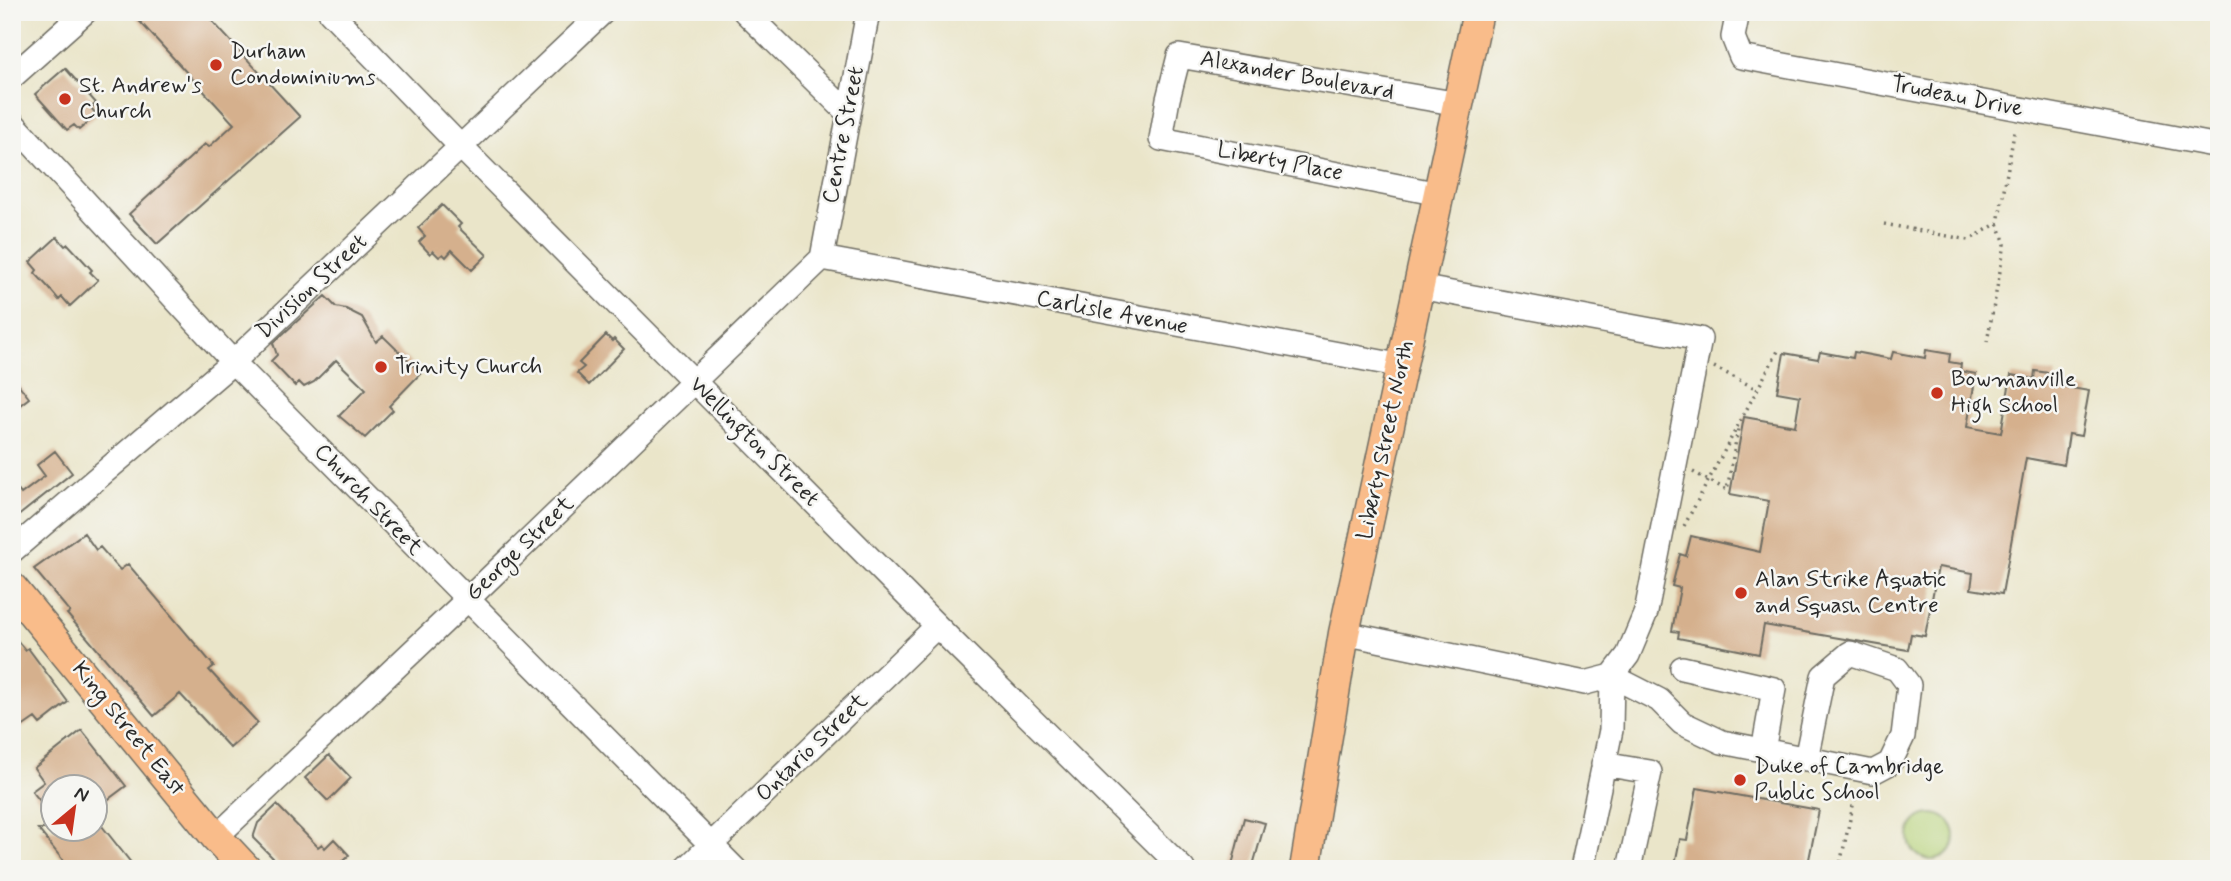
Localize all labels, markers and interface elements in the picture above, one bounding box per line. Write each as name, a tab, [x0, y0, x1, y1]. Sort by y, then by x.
place label: Durham Condominiums	[230, 37, 376, 93]
street label: Alexander Boulevard	[1198, 44, 1396, 108]
marker: Durham Condominiums	[208, 57, 224, 73]
street label: Centre Street	[816, 64, 872, 206]
street label: Trudeau Drive	[1888, 69, 2026, 125]
place label: St. Andrew's Church	[79, 71, 202, 127]
marker: St. Andrew's Church	[57, 91, 73, 107]
street label: Liberty Place	[1215, 135, 1345, 189]
street label: Division Street	[250, 228, 374, 346]
street label: Carlisle Avenue	[1034, 284, 1190, 342]
street label: Liberty Street North	[1350, 338, 1422, 542]
place label: Trinity Church	[395, 352, 542, 382]
marker: Trinity Church	[373, 359, 389, 375]
place label: Bowmanville High School	[1951, 365, 2076, 423]
street label: Wellington Street	[681, 370, 826, 515]
marker: Bowmanville High School	[1929, 385, 1945, 401]
street label: Church Street	[307, 438, 429, 563]
street label: George Street	[459, 489, 582, 610]
place label: Alan Strike Aquatic and Squash Centre	[1755, 565, 1946, 621]
marker: Alan Strike Aquatic and Squash Centre	[1733, 585, 1749, 601]
street label: King Street East	[63, 656, 192, 804]
street label: Ontario Street	[750, 687, 875, 809]
place label: Duke of Cambridge Public School	[1754, 752, 1944, 808]
north arrow	[38, 772, 108, 842]
marker: Duke of Cambridge Public School	[1732, 772, 1748, 788]
text: N	[70, 780, 93, 808]

